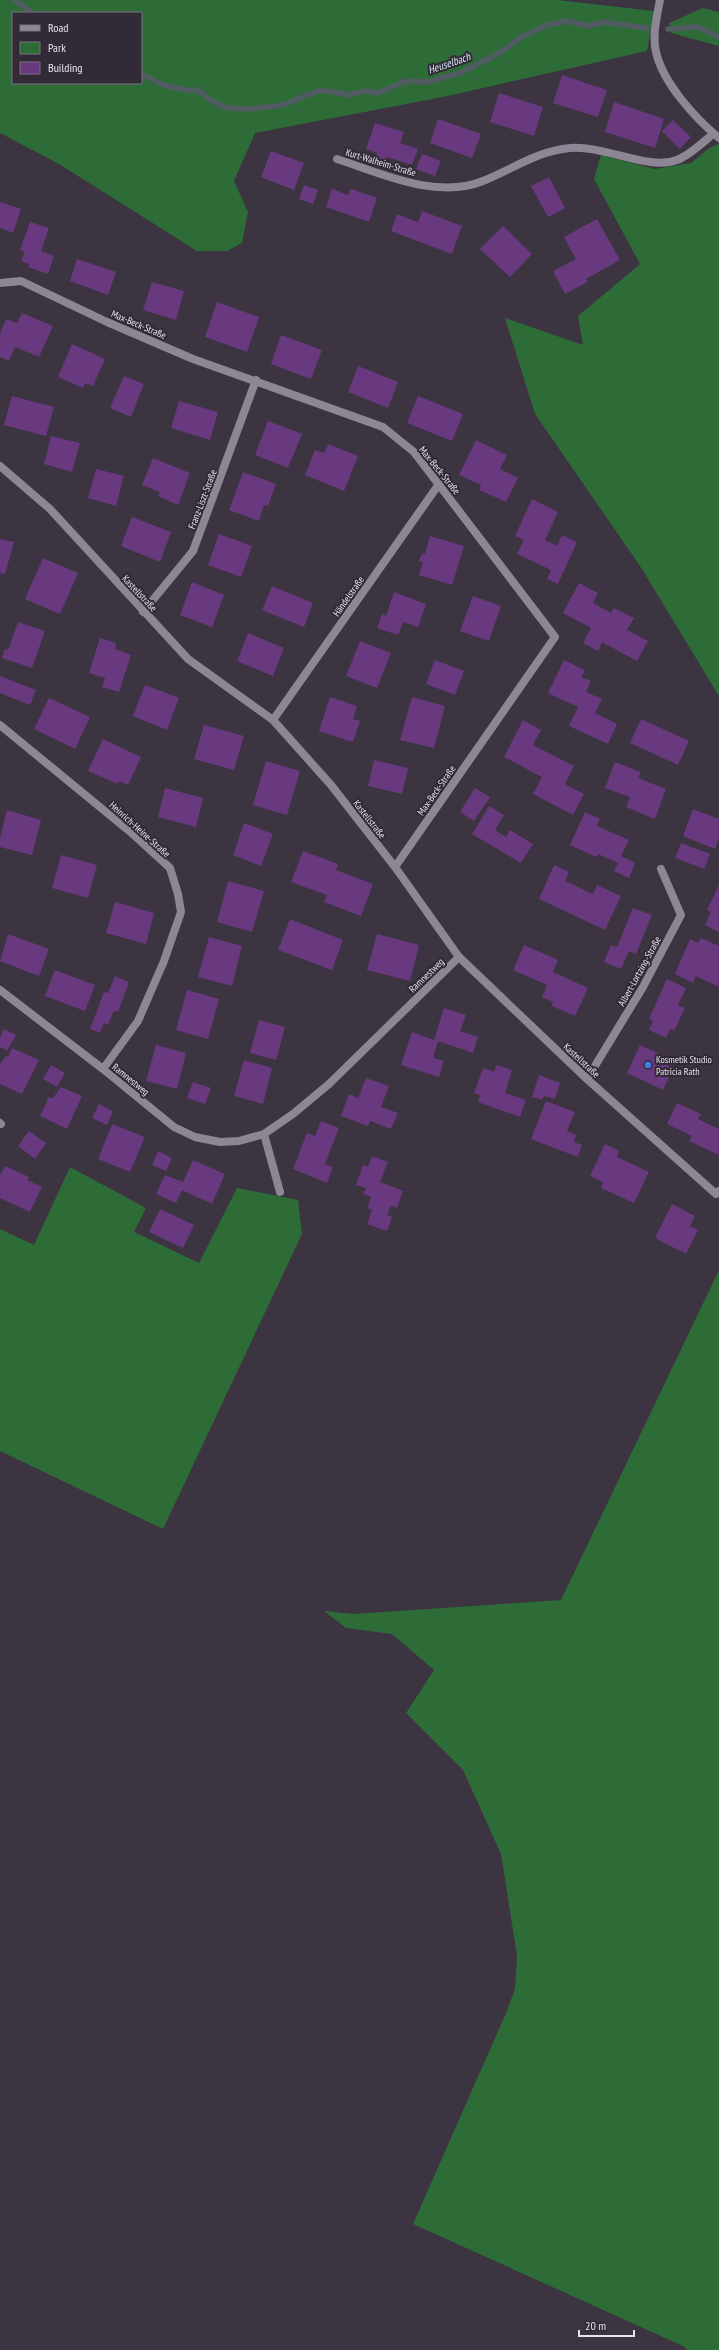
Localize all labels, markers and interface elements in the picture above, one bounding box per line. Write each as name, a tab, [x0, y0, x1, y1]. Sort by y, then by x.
legend	[12, 12, 142, 84]
text: Road	[48, 20, 68, 35]
text: Park	[48, 40, 66, 55]
water label: Heuselbach	[426, 49, 473, 77]
text: Building	[48, 60, 83, 75]
street label: Kurt-Walheim-Straße	[344, 146, 418, 179]
street label: Max-Beck-Straße	[109, 307, 168, 342]
street label: Max-Beck-Straße	[416, 443, 463, 497]
street label: Franz-Liszt-Straße	[185, 467, 220, 531]
street label: Kastellstraße	[119, 572, 160, 614]
street label: Händelstraße	[330, 574, 367, 619]
street label: Max-Beck-Straße	[414, 763, 459, 818]
street label: Kastellstraße	[350, 797, 389, 841]
street label: Heinrich-Heine-Straße	[106, 799, 173, 860]
street label: Albert-Lortzing-Straße	[615, 934, 664, 1008]
street label: Ramnestweg	[406, 955, 447, 995]
street label: Kastellstraße	[561, 1040, 603, 1081]
place label: Kosmetik Studio Patricia Rath	[656, 1053, 712, 1078]
street label: Ramnestweg	[109, 1060, 152, 1098]
marker: Kosmetik Studio Patricia Rath	[643, 1060, 653, 1070]
scale bar	[579, 2312, 634, 2338]
text: 20 m	[585, 2318, 606, 2333]

